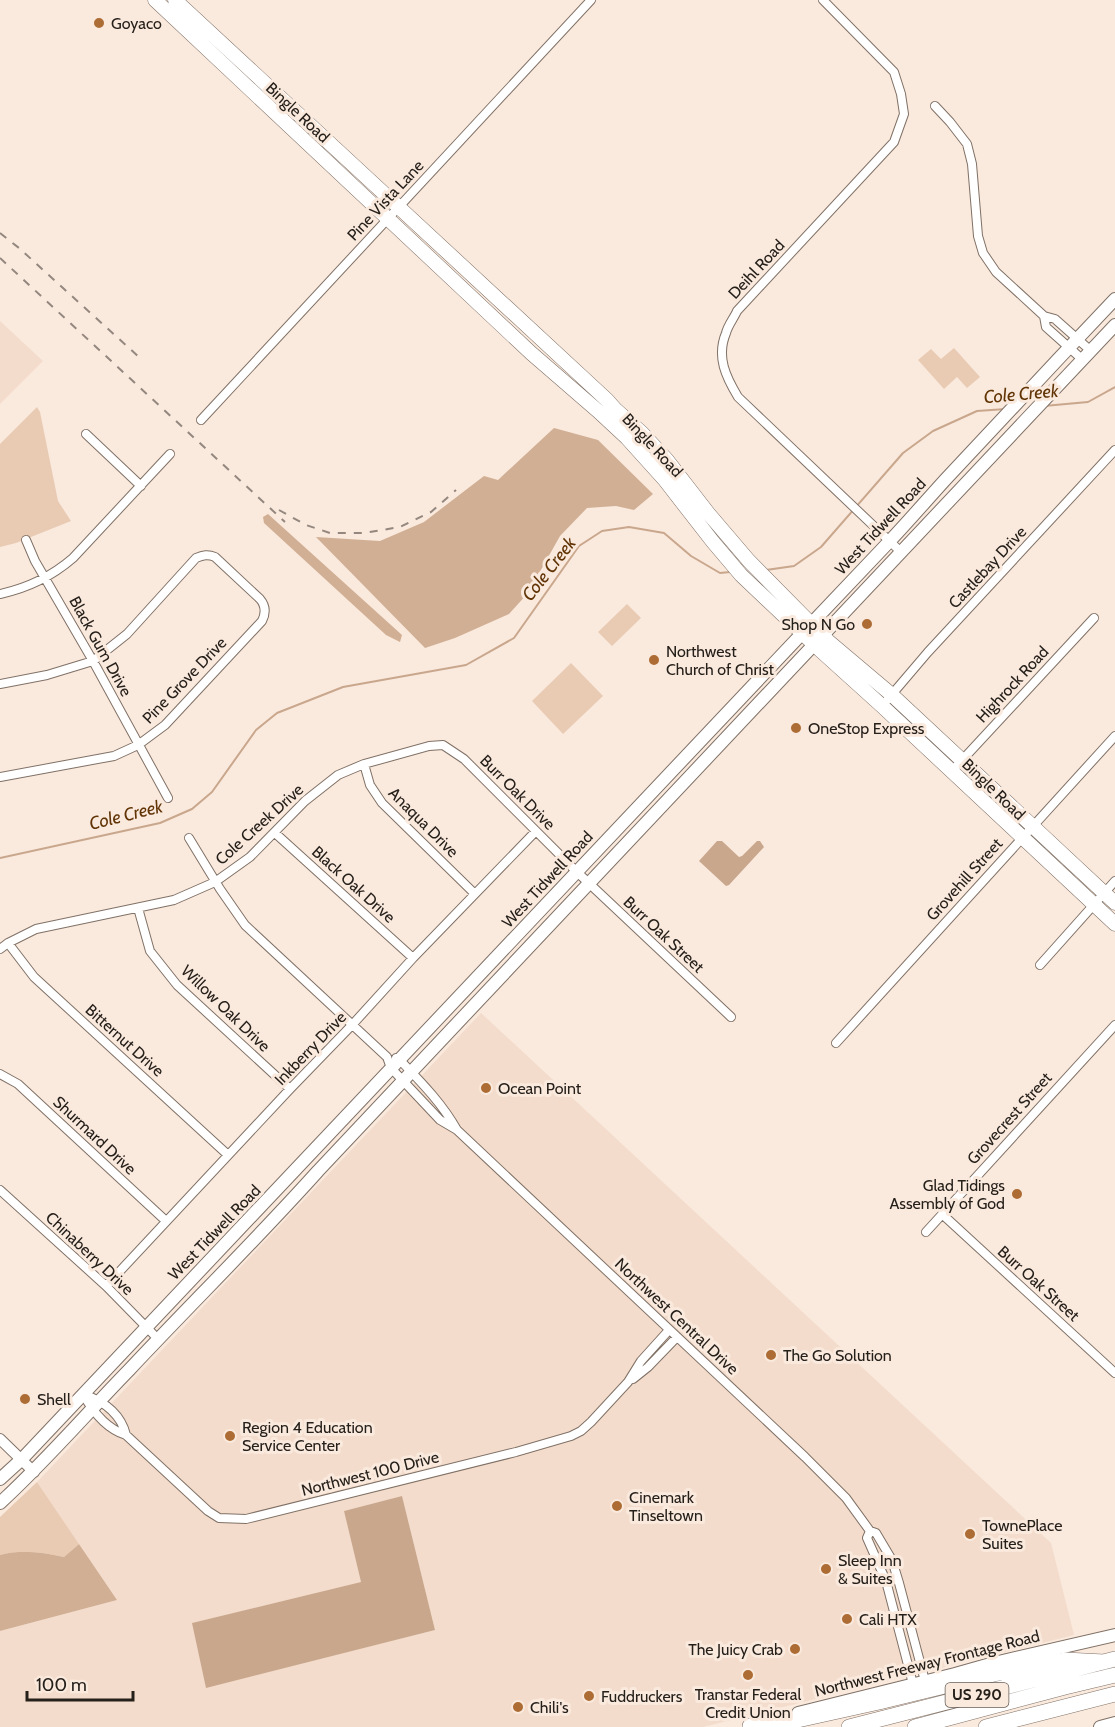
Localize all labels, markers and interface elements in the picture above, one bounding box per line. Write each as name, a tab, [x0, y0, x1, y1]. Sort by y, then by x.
place label: Goyaco	[111, 14, 162, 33]
marker: Goyaco	[92, 16, 106, 30]
street label: Bingle Road	[262, 78, 333, 147]
street label: Pine Vista Lane	[343, 156, 427, 245]
street label: Deihl Road	[724, 236, 789, 303]
water label: Cole Creek	[983, 380, 1061, 408]
street label: Bingle Road	[618, 410, 687, 481]
street label: West Tidwell Road	[831, 474, 930, 578]
street label: Castlebay Drive	[945, 522, 1030, 612]
water label: Cole Creek	[517, 532, 582, 605]
street label: Black Gum Drive	[65, 593, 136, 700]
place label: Shop N Go	[781, 615, 855, 634]
marker: Shop N Go	[860, 617, 874, 631]
street label: Pine Grove Drive	[138, 633, 230, 728]
place label: Northwest Church of Christ	[666, 642, 775, 679]
street label: Highrock Road	[972, 642, 1053, 727]
marker: Northwest Church of Christ	[647, 653, 661, 667]
place label: OneStop Express	[808, 719, 925, 738]
marker: OneStop Express	[789, 721, 803, 735]
street label: Burr Oak Drive	[476, 751, 559, 834]
street label: Bingle Road	[958, 755, 1029, 824]
street label: Cole Creek Drive	[212, 780, 307, 869]
street label: Anaqua Drive	[385, 783, 463, 861]
water label: Cole Creek	[87, 795, 166, 835]
street label: West Tidwell Road	[498, 827, 597, 931]
street label: Grovehill Street	[922, 834, 1007, 924]
street label: Black Oak Drive	[308, 842, 399, 927]
street label: Burr Oak Street	[619, 892, 708, 977]
street label: Willow Oak Drive	[177, 961, 274, 1056]
street label: Bitternut Drive	[82, 1000, 168, 1081]
street label: Inkberry Drive	[271, 1008, 350, 1089]
street label: Grovecrest Street	[963, 1068, 1056, 1168]
place label: Ocean Point	[498, 1079, 582, 1098]
marker: Ocean Point	[479, 1081, 493, 1095]
street label: Shurmard Drive	[49, 1092, 140, 1179]
place label: Glad Tidings Assembly of God	[889, 1176, 1005, 1213]
street label: West Tidwell Road	[164, 1181, 264, 1284]
marker: Glad Tidings Assembly of God	[1010, 1187, 1024, 1201]
street label: Chinaberry Drive	[42, 1208, 138, 1299]
street label: Burr Oak Street	[994, 1242, 1084, 1325]
street label: Northwest Central Drive	[611, 1254, 742, 1379]
place label: The Go Solution	[783, 1346, 892, 1365]
marker: The Go Solution	[764, 1348, 778, 1362]
place label: Shell	[37, 1390, 71, 1409]
marker: Shell	[18, 1392, 32, 1406]
place label: Region 4 Education Service Center	[242, 1418, 373, 1455]
marker: Region 4 Education Service Center	[223, 1429, 237, 1443]
street label: Northwest 100 Drive	[299, 1447, 441, 1500]
place label: Cinemark Tinseltown	[629, 1488, 703, 1525]
marker: Cinemark Tinseltown	[610, 1499, 624, 1513]
place label: TownePlace Suites	[982, 1516, 1062, 1553]
marker: TownePlace Suites	[963, 1527, 977, 1541]
place label: Sleep Inn & Suites	[838, 1551, 902, 1588]
marker: Sleep Inn & Suites	[819, 1562, 833, 1576]
place label: Cali HTX	[859, 1610, 917, 1629]
marker: Cali HTX	[840, 1612, 854, 1626]
street label: Northwest Freeway Frontage Road	[813, 1626, 1042, 1701]
place label: The Juicy Crab	[688, 1640, 783, 1659]
marker: The Juicy Crab	[788, 1642, 802, 1656]
scale bar	[27, 1664, 134, 1702]
marker: Transtar Federal Credit Union	[741, 1668, 755, 1682]
text: 100 m	[36, 1674, 87, 1696]
road number: US 290	[946, 1683, 1008, 1707]
place label: Transtar Federal Credit Union	[695, 1685, 801, 1722]
place label: Fuddruckers	[601, 1687, 683, 1706]
marker: Fuddruckers	[582, 1689, 596, 1703]
place label: Chili's	[530, 1698, 569, 1717]
marker: Chili's	[511, 1700, 525, 1714]

